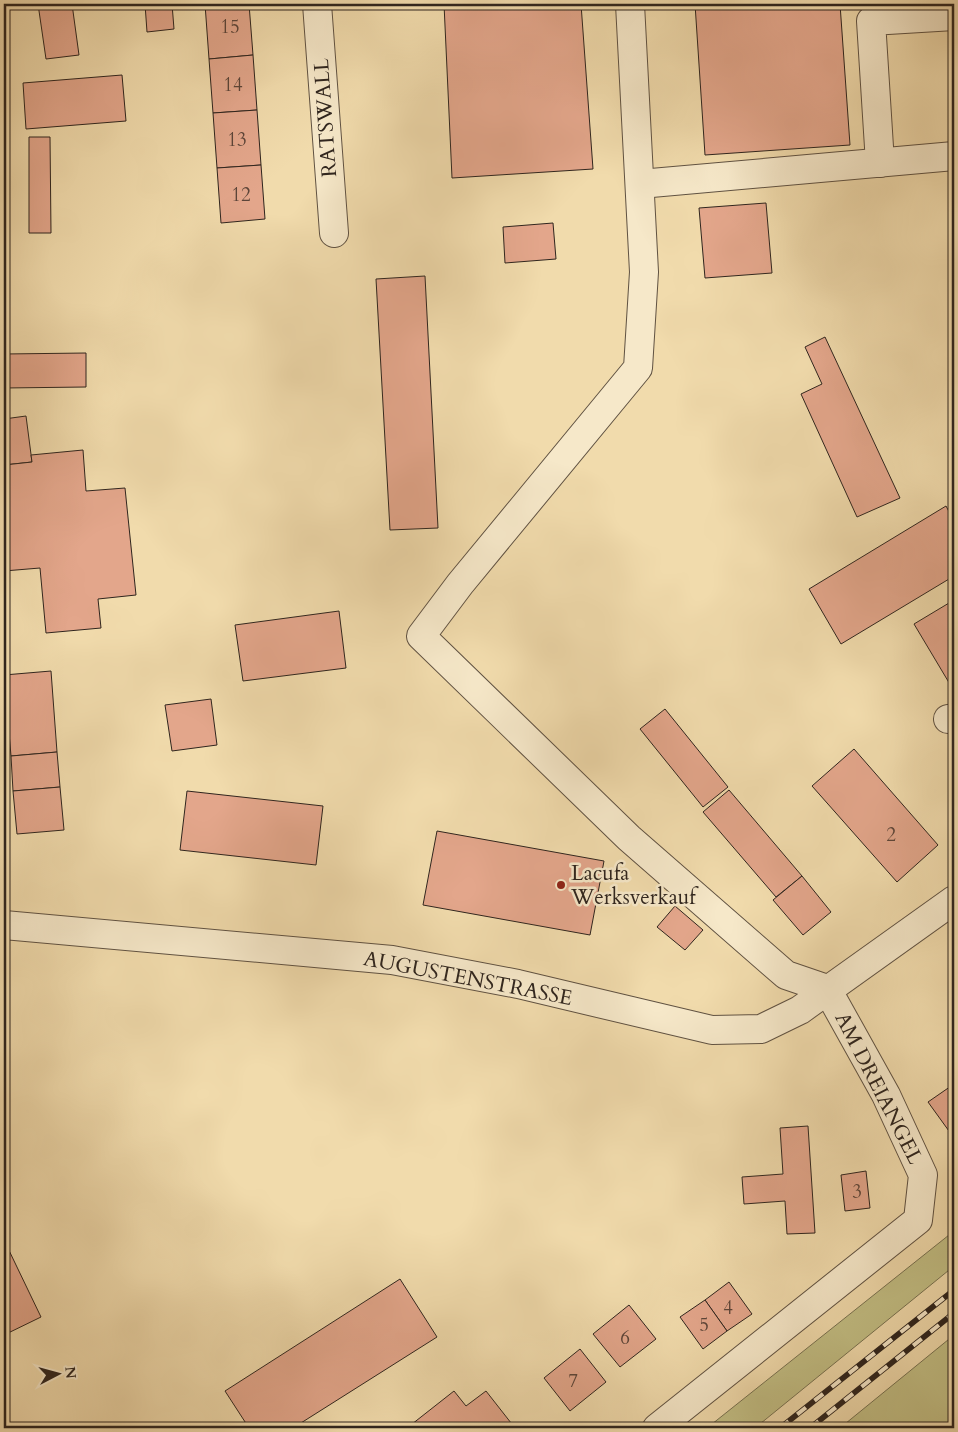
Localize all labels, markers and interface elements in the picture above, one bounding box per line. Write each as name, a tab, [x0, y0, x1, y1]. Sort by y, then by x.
house number: 15	[220, 14, 240, 40]
street label: RATSWALL	[307, 57, 344, 178]
house number: 14	[223, 72, 243, 98]
house number: 13	[227, 127, 247, 153]
house number: 12	[231, 182, 251, 208]
house number: 2	[886, 822, 896, 848]
place label: Lacufa Werksverkauf	[570, 859, 699, 912]
marker: Lacufa Werksverkauf	[555, 879, 567, 891]
street label: AUGUSTENSTRASSE	[361, 944, 575, 1013]
street label: AM DREIANGEL	[828, 1007, 930, 1170]
house number: 3	[852, 1179, 862, 1205]
house number: 4	[723, 1295, 733, 1321]
house number: 5	[699, 1312, 709, 1338]
house number: 6	[620, 1325, 630, 1351]
north arrow	[32, 1350, 82, 1400]
text: N	[60, 1366, 81, 1380]
house number: 7	[568, 1368, 578, 1394]

